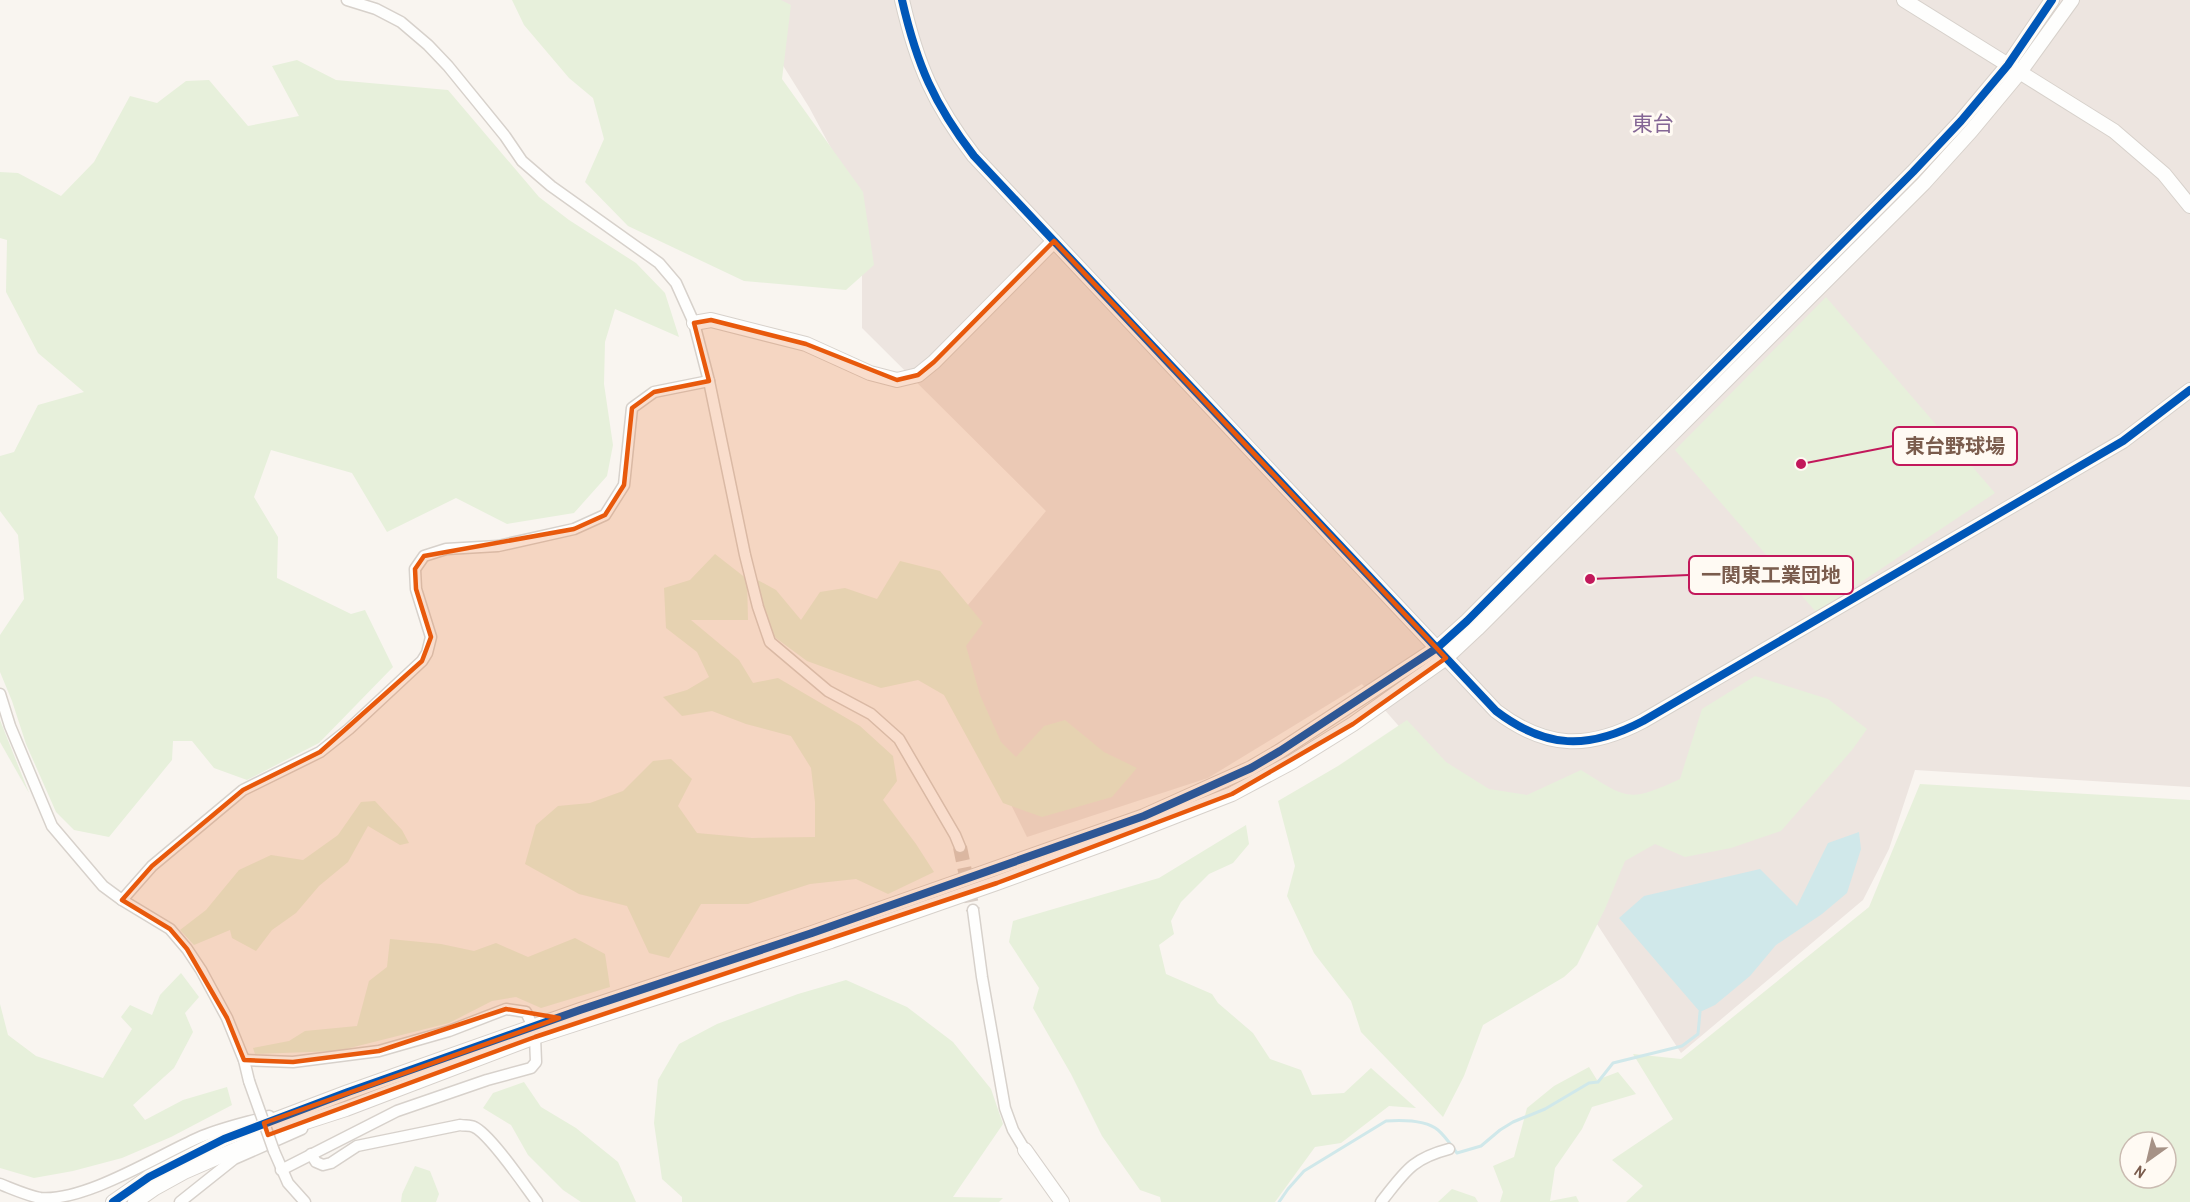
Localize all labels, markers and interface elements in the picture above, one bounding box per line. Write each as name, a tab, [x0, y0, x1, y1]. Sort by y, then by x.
district label: 東台	[1632, 109, 1674, 138]
callout: 東台野球場	[1893, 427, 2017, 465]
text: 東台野球場	[1905, 432, 2005, 459]
callout: 一関東工業団地	[1689, 556, 1853, 594]
text: 一関東工業団地	[1701, 561, 1841, 588]
north arrow	[2118, 1130, 2178, 1190]
text: N	[2130, 1161, 2150, 1184]

